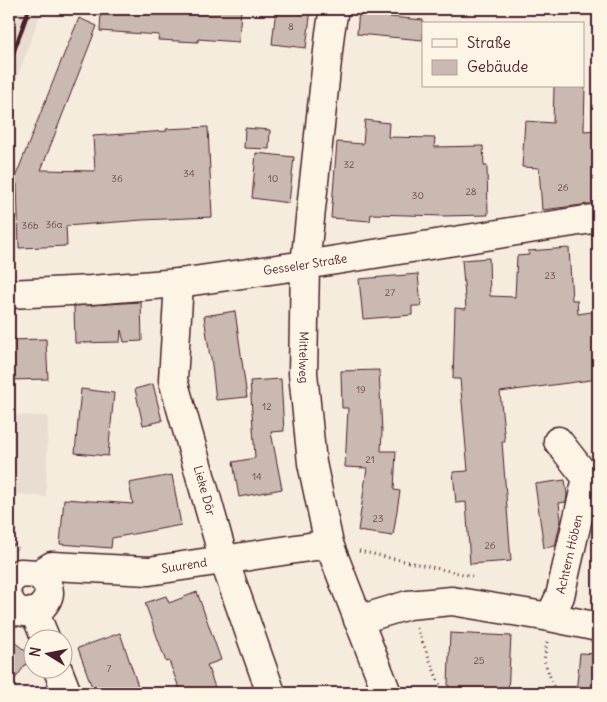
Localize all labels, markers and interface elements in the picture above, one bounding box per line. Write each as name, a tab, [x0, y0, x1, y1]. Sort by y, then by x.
house number: 8	[288, 20, 294, 33]
legend	[422, 22, 584, 88]
text: Straße	[467, 33, 511, 52]
text: Gebäude	[467, 57, 528, 76]
house number: 32	[343, 158, 355, 171]
house number: 34	[183, 167, 195, 180]
house number: 36	[111, 172, 123, 185]
house number: 10	[268, 172, 278, 185]
house number: 26	[557, 181, 569, 194]
house number: 28	[465, 185, 477, 198]
house number: 30	[412, 189, 424, 202]
house number: 36a	[45, 218, 63, 231]
house number: 36b	[22, 219, 39, 232]
street label: Gesseler Straße	[262, 250, 348, 278]
house number: 23	[544, 269, 556, 282]
house number: 27	[385, 286, 395, 299]
street label: Mittelweg	[296, 331, 312, 384]
house number: 19	[356, 383, 366, 396]
house number: 12	[262, 400, 272, 413]
house number: 21	[365, 453, 375, 466]
street label: Lieke Dör	[191, 464, 219, 517]
house number: 14	[252, 470, 262, 483]
house number: 23	[372, 512, 384, 525]
street label: Achtern Höben	[553, 513, 585, 595]
house number: 26	[484, 539, 496, 552]
street label: Suurend	[160, 554, 208, 576]
north arrow	[22, 630, 72, 680]
text: N	[25, 645, 45, 658]
house number: 25	[473, 654, 485, 667]
house number: 7	[107, 662, 112, 675]

